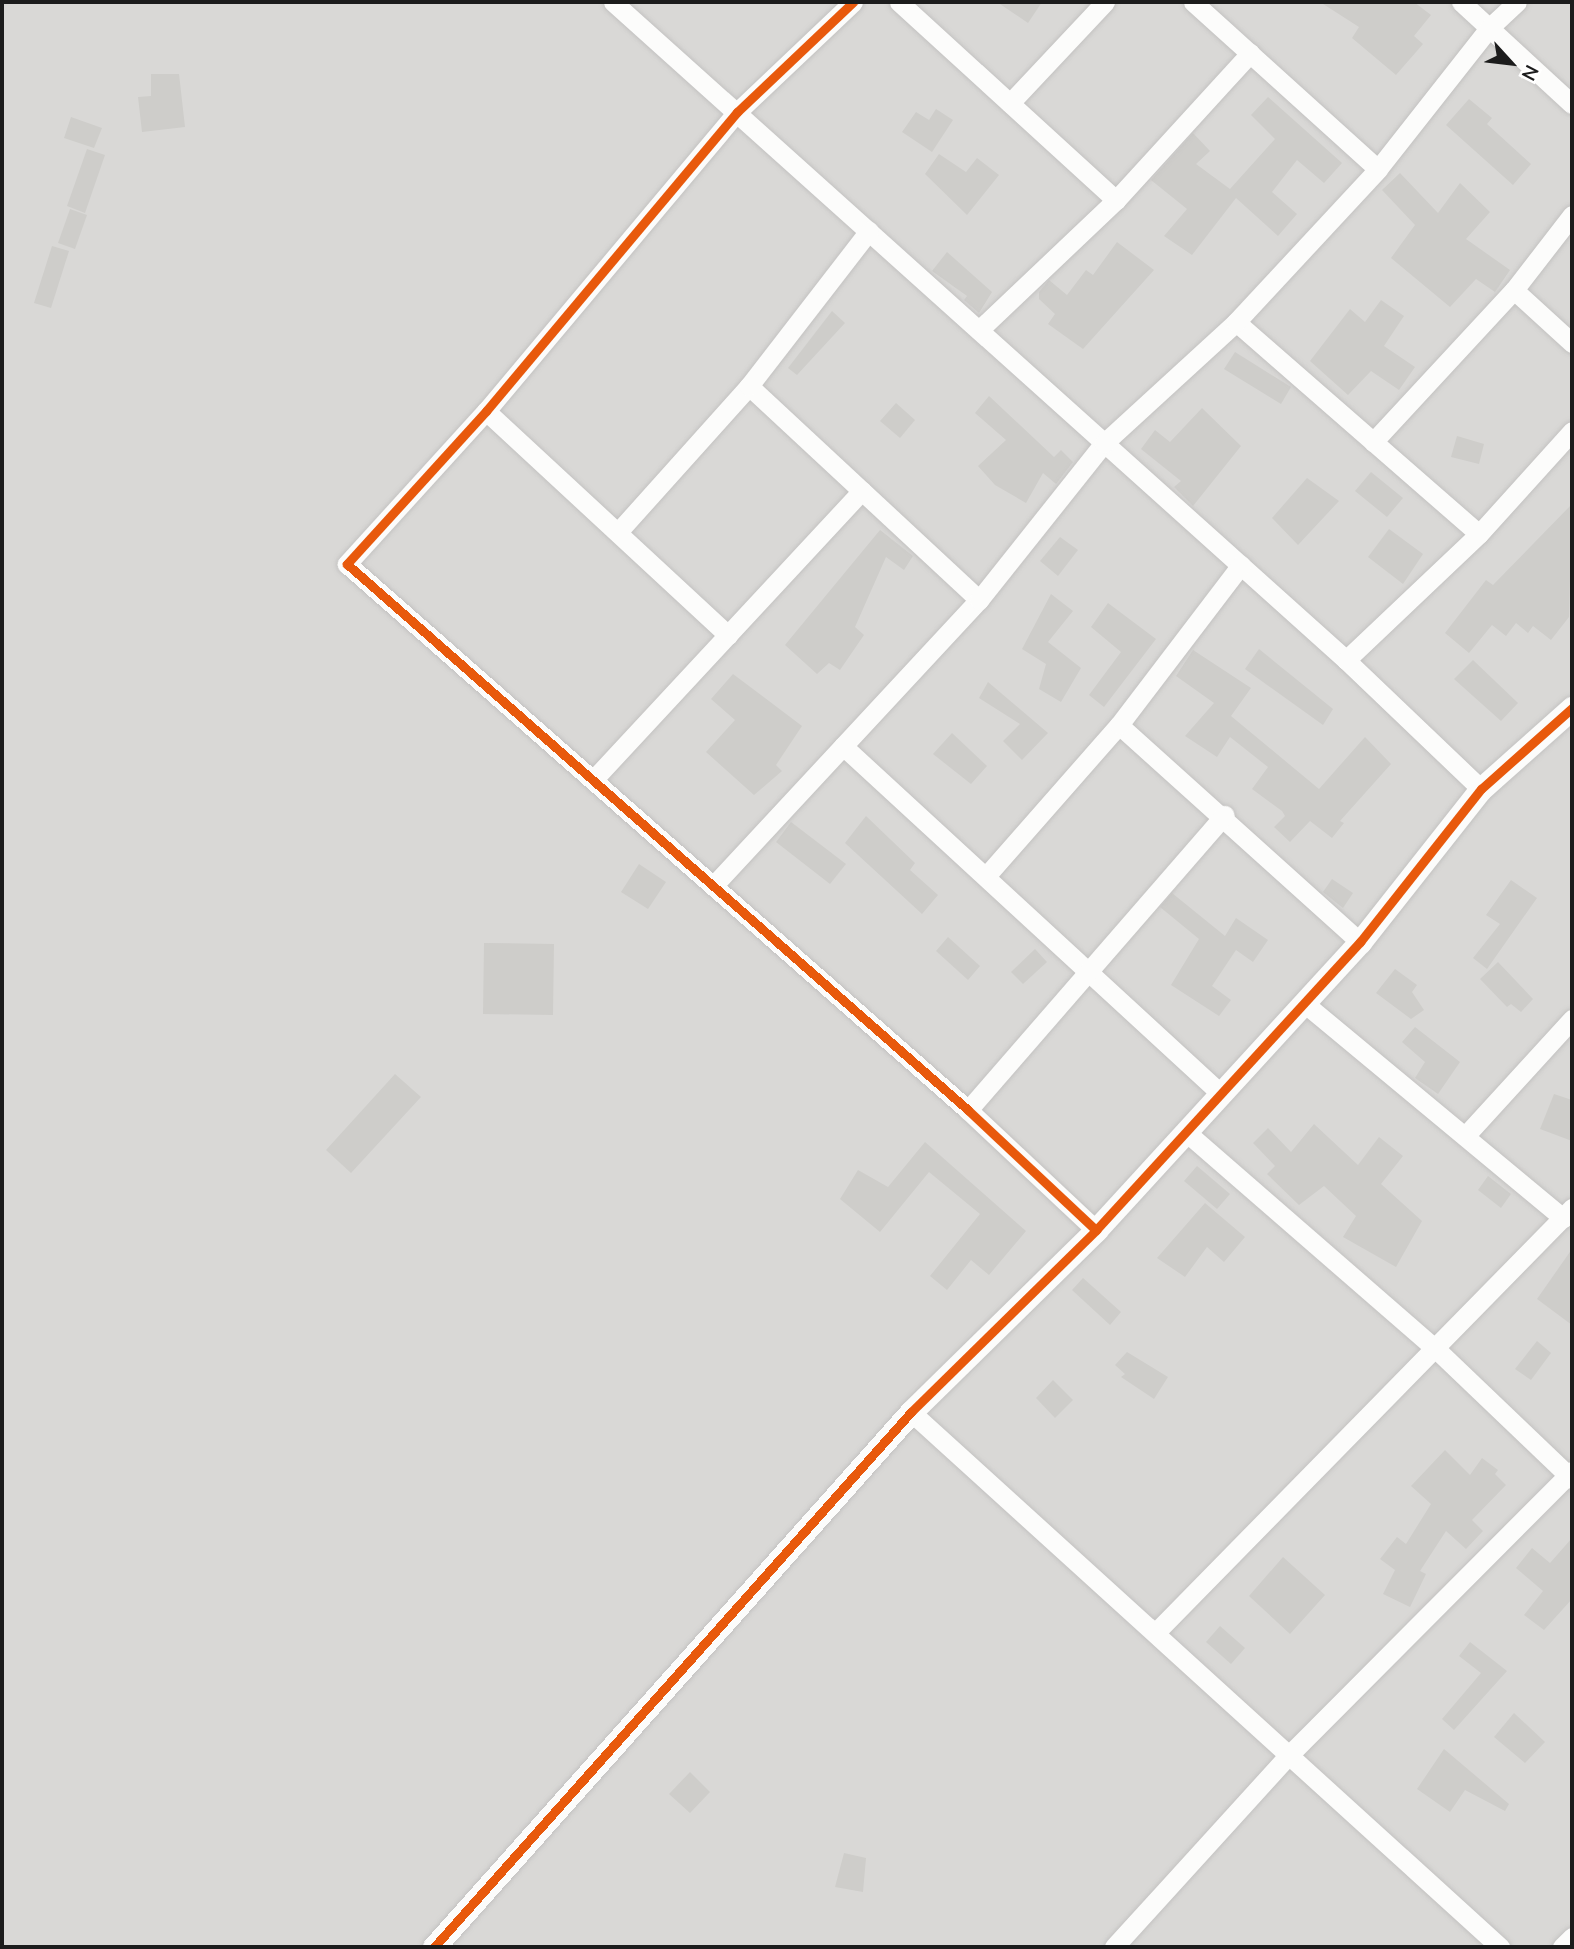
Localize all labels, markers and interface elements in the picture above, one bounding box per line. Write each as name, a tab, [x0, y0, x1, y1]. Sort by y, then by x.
north arrow	[1476, 28, 1546, 98]
text: N	[1515, 60, 1545, 85]

